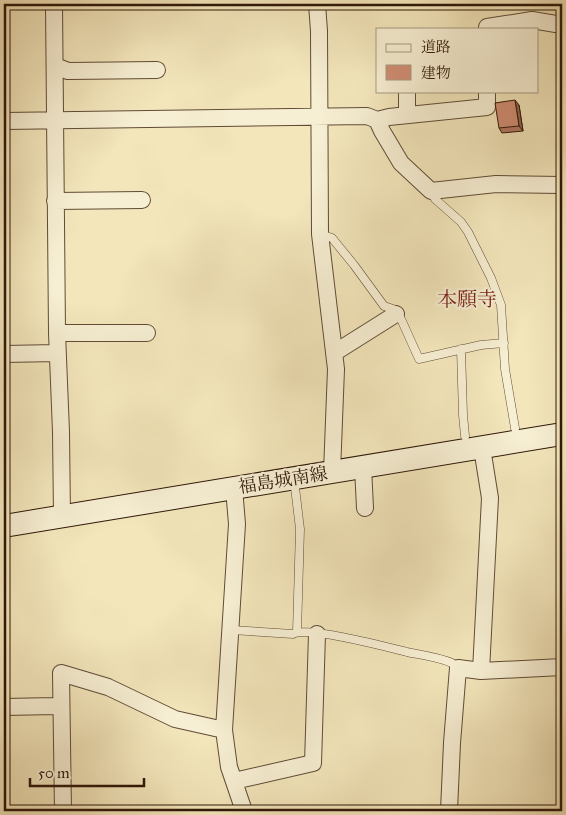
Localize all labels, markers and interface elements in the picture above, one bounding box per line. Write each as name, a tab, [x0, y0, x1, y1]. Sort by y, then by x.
legend	[376, 28, 538, 92]
text: 道路	[421, 38, 451, 56]
text: 建物	[421, 64, 451, 82]
district label: 本願寺	[437, 287, 497, 311]
street label: 福島城南線	[237, 462, 329, 498]
scale bar	[30, 755, 144, 787]
text: 50 m	[38, 764, 70, 782]

